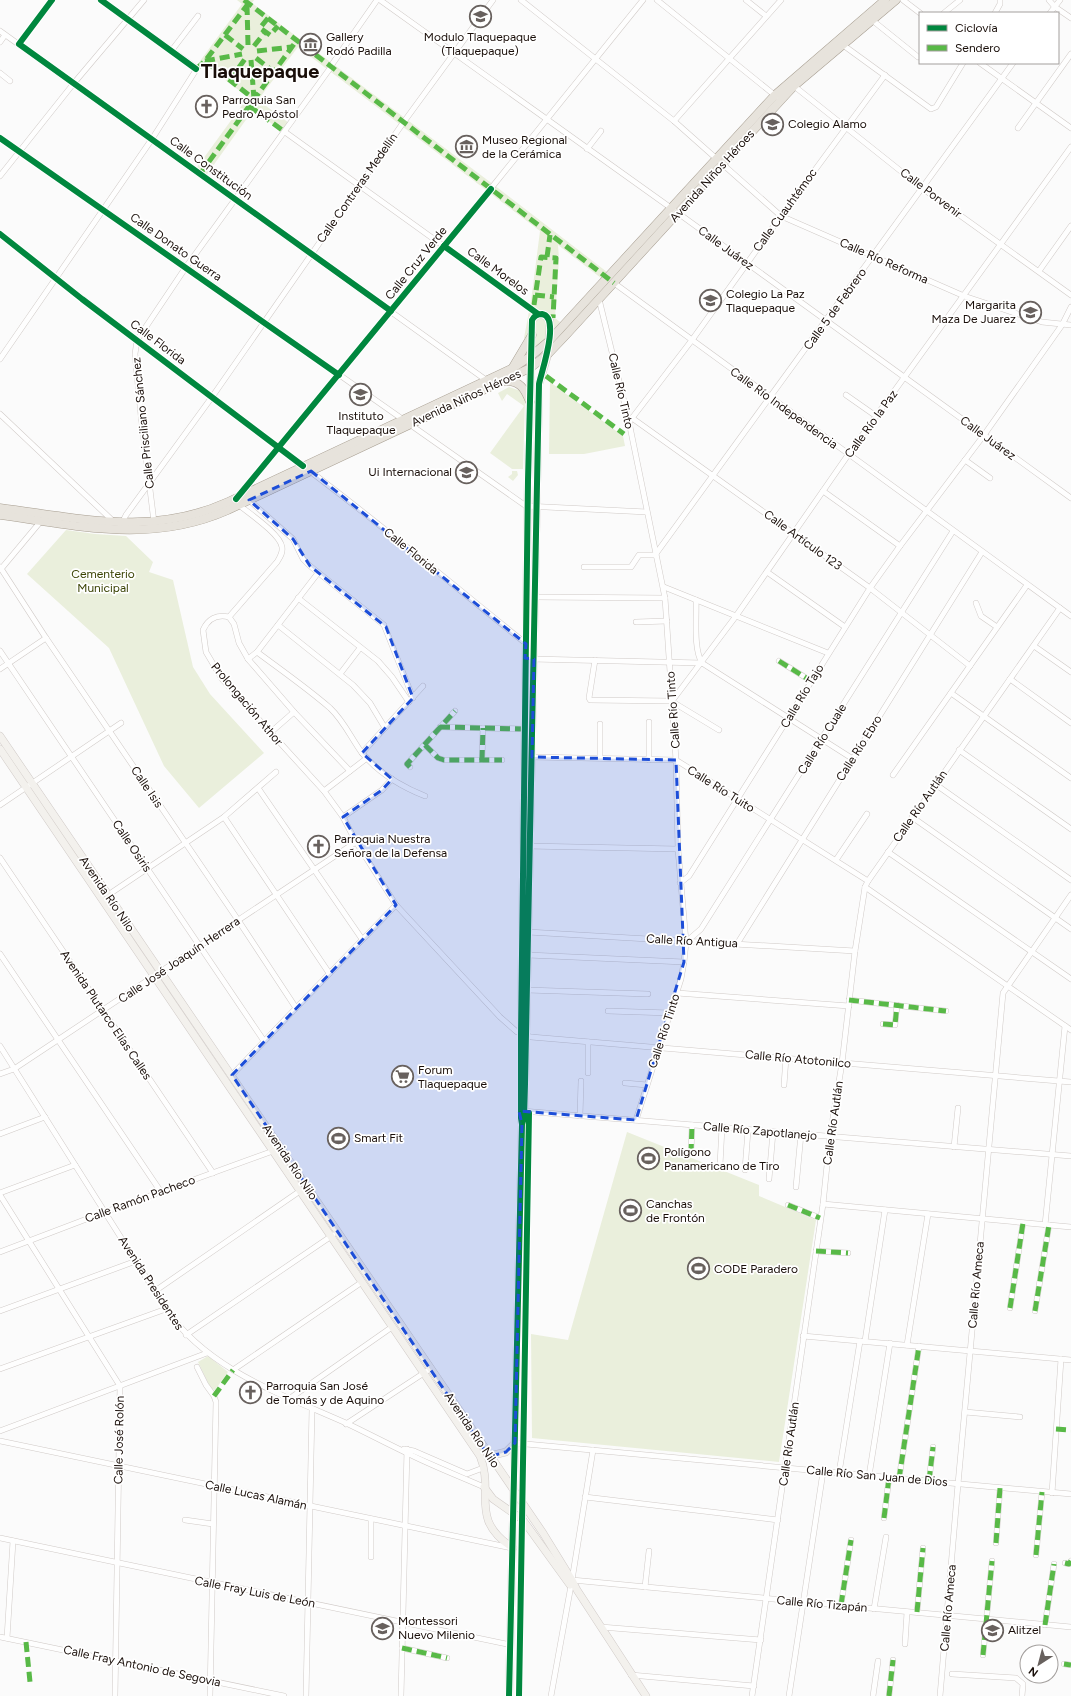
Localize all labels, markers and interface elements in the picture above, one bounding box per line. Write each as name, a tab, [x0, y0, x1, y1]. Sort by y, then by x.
school or university icon: Modulo Tlaquepaque (Tlaquepaque)	[467, 3, 493, 29]
legend	[919, 12, 1059, 64]
text: Ciclovía	[955, 21, 998, 35]
place label: Gallery Rodó Padilla	[326, 30, 392, 58]
place label: Modulo Tlaquepaque (Tlaquepaque)	[424, 30, 537, 58]
museum icon: Gallery Rodó Padilla	[298, 31, 324, 57]
text: Sendero	[955, 41, 1000, 55]
district label: Tlaquepaque	[201, 59, 319, 83]
place label: Parroquia San Pedro Apóstol	[222, 93, 298, 121]
church icon: Parroquia San Pedro Apóstol	[193, 94, 219, 120]
school or university icon: Colegio Alamo	[759, 111, 785, 137]
place label: Colegio Alamo	[788, 117, 867, 131]
street label: Avenida Niños Héroes	[667, 127, 757, 225]
street label: Calle Contreras Medellín	[314, 130, 400, 246]
street label: Calle Constitución	[167, 133, 255, 203]
place label: Museo Regional de la Cerámica	[482, 133, 567, 161]
museum icon: Museo Regional de la Cerámica	[453, 134, 479, 160]
street label: Calle Cuauhtémoc	[750, 165, 820, 254]
street label: Calle Porvenir	[897, 165, 965, 221]
street label: Calle Donato Guerra	[127, 210, 225, 284]
street label: Calle Cruz Verde	[382, 223, 450, 302]
street label: Calle Juárez	[696, 223, 757, 273]
street label: Calle Río Reforma	[837, 235, 931, 287]
street label: Calle Morelos	[465, 244, 532, 298]
street label: Calle 5 de Febrero	[801, 265, 869, 353]
place label: Colegio La Paz Tlaquepaque	[726, 287, 805, 315]
school or university icon: Colegio La Paz Tlaquepaque	[698, 288, 724, 314]
place label: Margarita Maza De Juarez	[931, 298, 1016, 326]
school or university icon: Margarita Maza De Juarez	[1018, 299, 1044, 325]
street label: Calle Florida	[128, 317, 188, 367]
street label: Calle Río Tinto	[605, 352, 637, 430]
street label: Calle Prisciliano Sánchez	[129, 356, 157, 489]
street label: Calle Río Independencia	[728, 364, 840, 452]
street label: Avenida Niños Héroes	[409, 366, 523, 430]
school or university icon: Instituto Tlaquepaque	[348, 382, 374, 408]
street label: Calle Río la Paz	[842, 387, 900, 461]
place label: Instituto Tlaquepaque	[327, 409, 396, 437]
street label: Calle Juárez	[958, 413, 1019, 463]
school or university icon: Ui Internacional	[454, 459, 480, 485]
place label: Ui Internacional	[368, 465, 452, 479]
street label: Calle Artículo 123	[761, 507, 845, 573]
street label: Calle Florida	[381, 525, 441, 577]
park label: Cementerio Municipal	[71, 567, 135, 595]
street label: Prolongación Athor	[208, 660, 286, 748]
street label: Calle Río Tajo	[777, 662, 827, 730]
street label: Calle Río Tinto	[663, 671, 683, 749]
street label: Calle Río Cuale	[795, 701, 849, 777]
street label: Calle Río Ebro	[833, 712, 885, 783]
street label: Calle Río Tuito	[685, 763, 757, 815]
street label: Calle Isis	[128, 764, 166, 811]
street label: Calle Río Autlán	[890, 767, 950, 845]
street label: Calle Osiris	[110, 817, 155, 875]
place label: Parroquia Nuestra Señora de la Defensa	[334, 832, 447, 860]
church icon: Parroquia Nuestra Señora de la Defensa	[306, 833, 332, 859]
street label: Avenida Río Nilo	[77, 854, 137, 934]
street label: Calle José Joaquín Herrera	[116, 914, 242, 1006]
street label: Calle Río Antigua	[646, 932, 738, 950]
street label: Avenida Plutarco Elías Calles	[57, 948, 155, 1083]
street label: Calle Río Tinto	[645, 992, 683, 1070]
street label: Calle Río Atotonilco	[744, 1047, 852, 1071]
place label: Forum Tlaquepaque	[418, 1063, 487, 1091]
supermarket icon: Forum Tlaquepaque	[390, 1064, 416, 1090]
street label: Calle Río Autlán	[820, 1080, 846, 1166]
street label: Calle Río Zapotlanejo	[702, 1119, 818, 1143]
street label: Avenida Río Nilo	[260, 1122, 320, 1202]
sports icon: Smart Fit	[325, 1125, 351, 1151]
place label: Smart Fit	[354, 1131, 404, 1145]
place label: Polígono Panamericano de Tiro	[664, 1145, 780, 1173]
sports icon: Polígono Panamericano de Tiro	[636, 1146, 662, 1172]
street label: Calle Ramón Pacheco	[83, 1173, 197, 1225]
place label: Canchas de Frontón	[646, 1197, 705, 1225]
sports icon: Canchas de Frontón	[617, 1198, 643, 1224]
street label: Avenida Presidentes	[115, 1233, 187, 1333]
street label: Calle Río Ameca	[965, 1241, 987, 1329]
sports icon: CODE Paradero	[685, 1256, 711, 1282]
place label: CODE Paradero	[714, 1262, 798, 1276]
place label: Parroquia San José de Tomás y de Aquino	[266, 1379, 384, 1407]
church icon: Parroquia San José de Tomás y de Aquino	[237, 1380, 263, 1406]
street label: Avenida Río Nilo	[442, 1390, 502, 1470]
street label: Calle José Rolón	[111, 1395, 127, 1484]
street label: Calle Río Autlán	[776, 1401, 802, 1487]
street label: Calle Río San Juan de Dios	[806, 1463, 949, 1489]
street label: Calle Lucas Alamán	[204, 1477, 308, 1513]
street label: Calle Río Ameca	[937, 1564, 959, 1652]
street label: Calle Fray Luis de León	[193, 1573, 317, 1611]
street label: Calle Río Tizapán	[776, 1593, 868, 1615]
place label: Montessori Nuevo Milenio	[398, 1614, 475, 1642]
school or university icon: Montessori Nuevo Milenio	[369, 1615, 395, 1641]
school or university icon: Alitzel	[980, 1617, 1006, 1643]
place label: Alitzel	[1008, 1623, 1041, 1637]
street label: Calle Fray Antonio de Segovia	[62, 1642, 222, 1690]
north arrow	[1019, 1644, 1059, 1684]
text: N	[1026, 1664, 1041, 1679]

